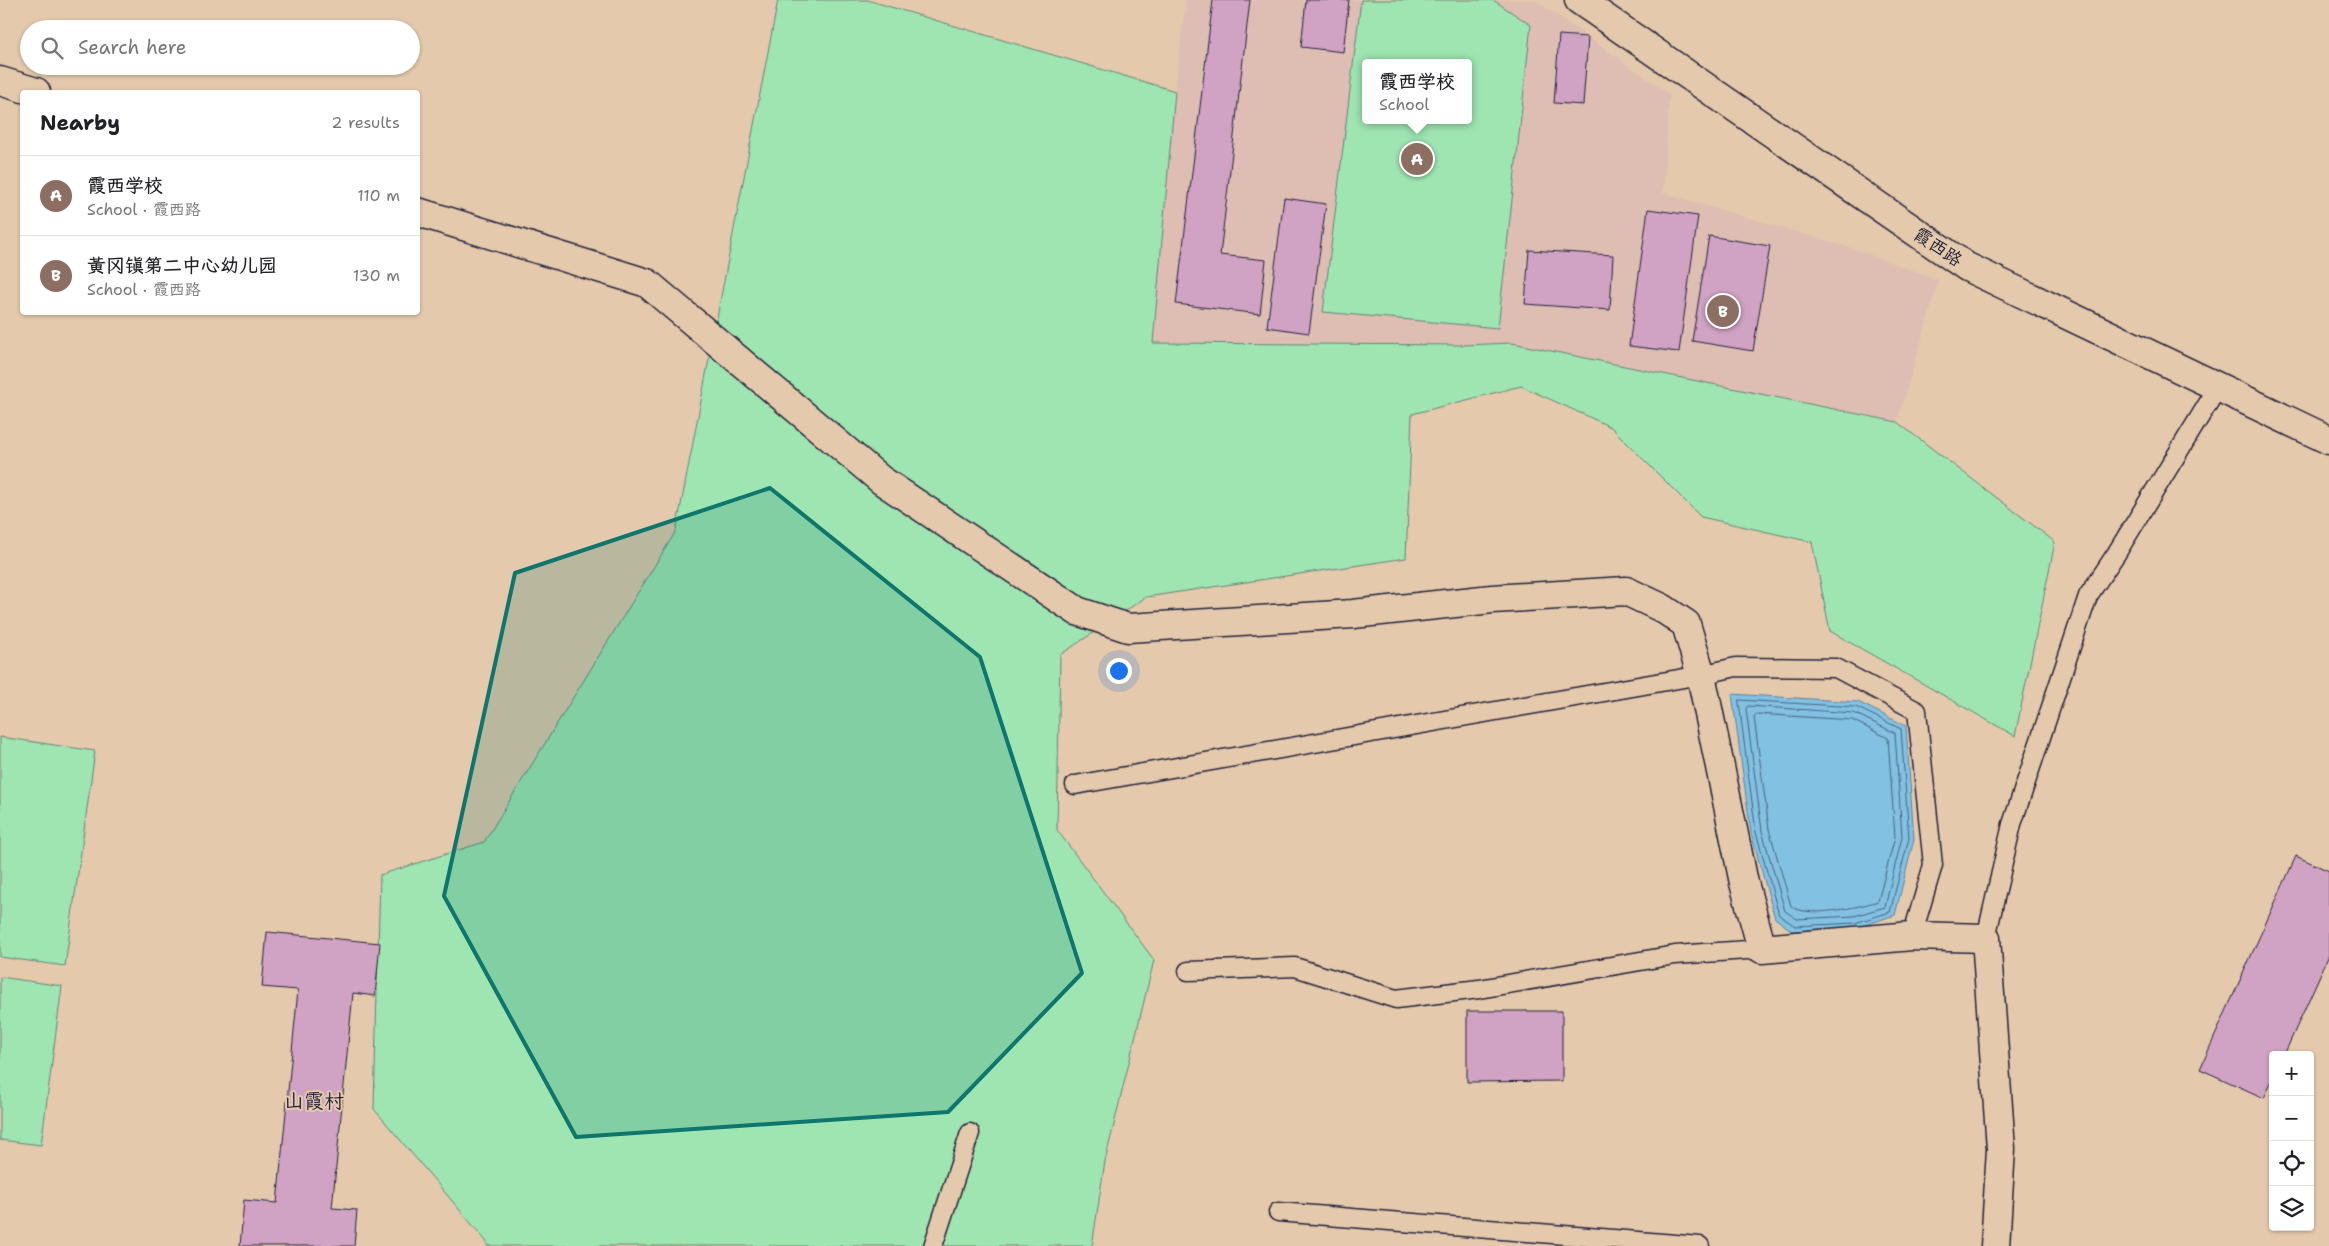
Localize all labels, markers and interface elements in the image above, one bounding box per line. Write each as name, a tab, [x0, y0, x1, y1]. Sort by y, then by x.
search box	[20, 20, 420, 75]
icon: search	[38, 34, 66, 62]
text: Search here	[78, 35, 187, 60]
popup	[1362, 59, 1472, 124]
text: 霞西学校	[1379, 69, 1455, 94]
text: School	[1379, 94, 1429, 115]
text: Nearby	[40, 109, 120, 137]
text: 2 results	[331, 112, 400, 133]
pin: A	[1401, 140, 1433, 178]
text: 霞西学校	[87, 173, 163, 198]
text: A	[50, 185, 62, 206]
text: 110 m	[357, 185, 400, 206]
text: School · 霞西路	[87, 199, 201, 220]
street label: 霞西路	[1909, 222, 1967, 272]
text: 黄冈镇第二中心幼儿园	[87, 253, 277, 278]
text: B	[51, 265, 61, 286]
text: 130 m	[353, 265, 400, 286]
text: School · 霞西路	[87, 279, 201, 300]
pin: B	[1707, 292, 1739, 330]
your location	[1106, 658, 1132, 684]
map controls	[2269, 1051, 2314, 1231]
button: +	[2269, 1051, 2314, 1096]
district label: 山霞村	[284, 1088, 344, 1114]
button: −	[2269, 1096, 2314, 1141]
button: locate	[2269, 1141, 2314, 1186]
button: layers	[2269, 1186, 2314, 1231]

